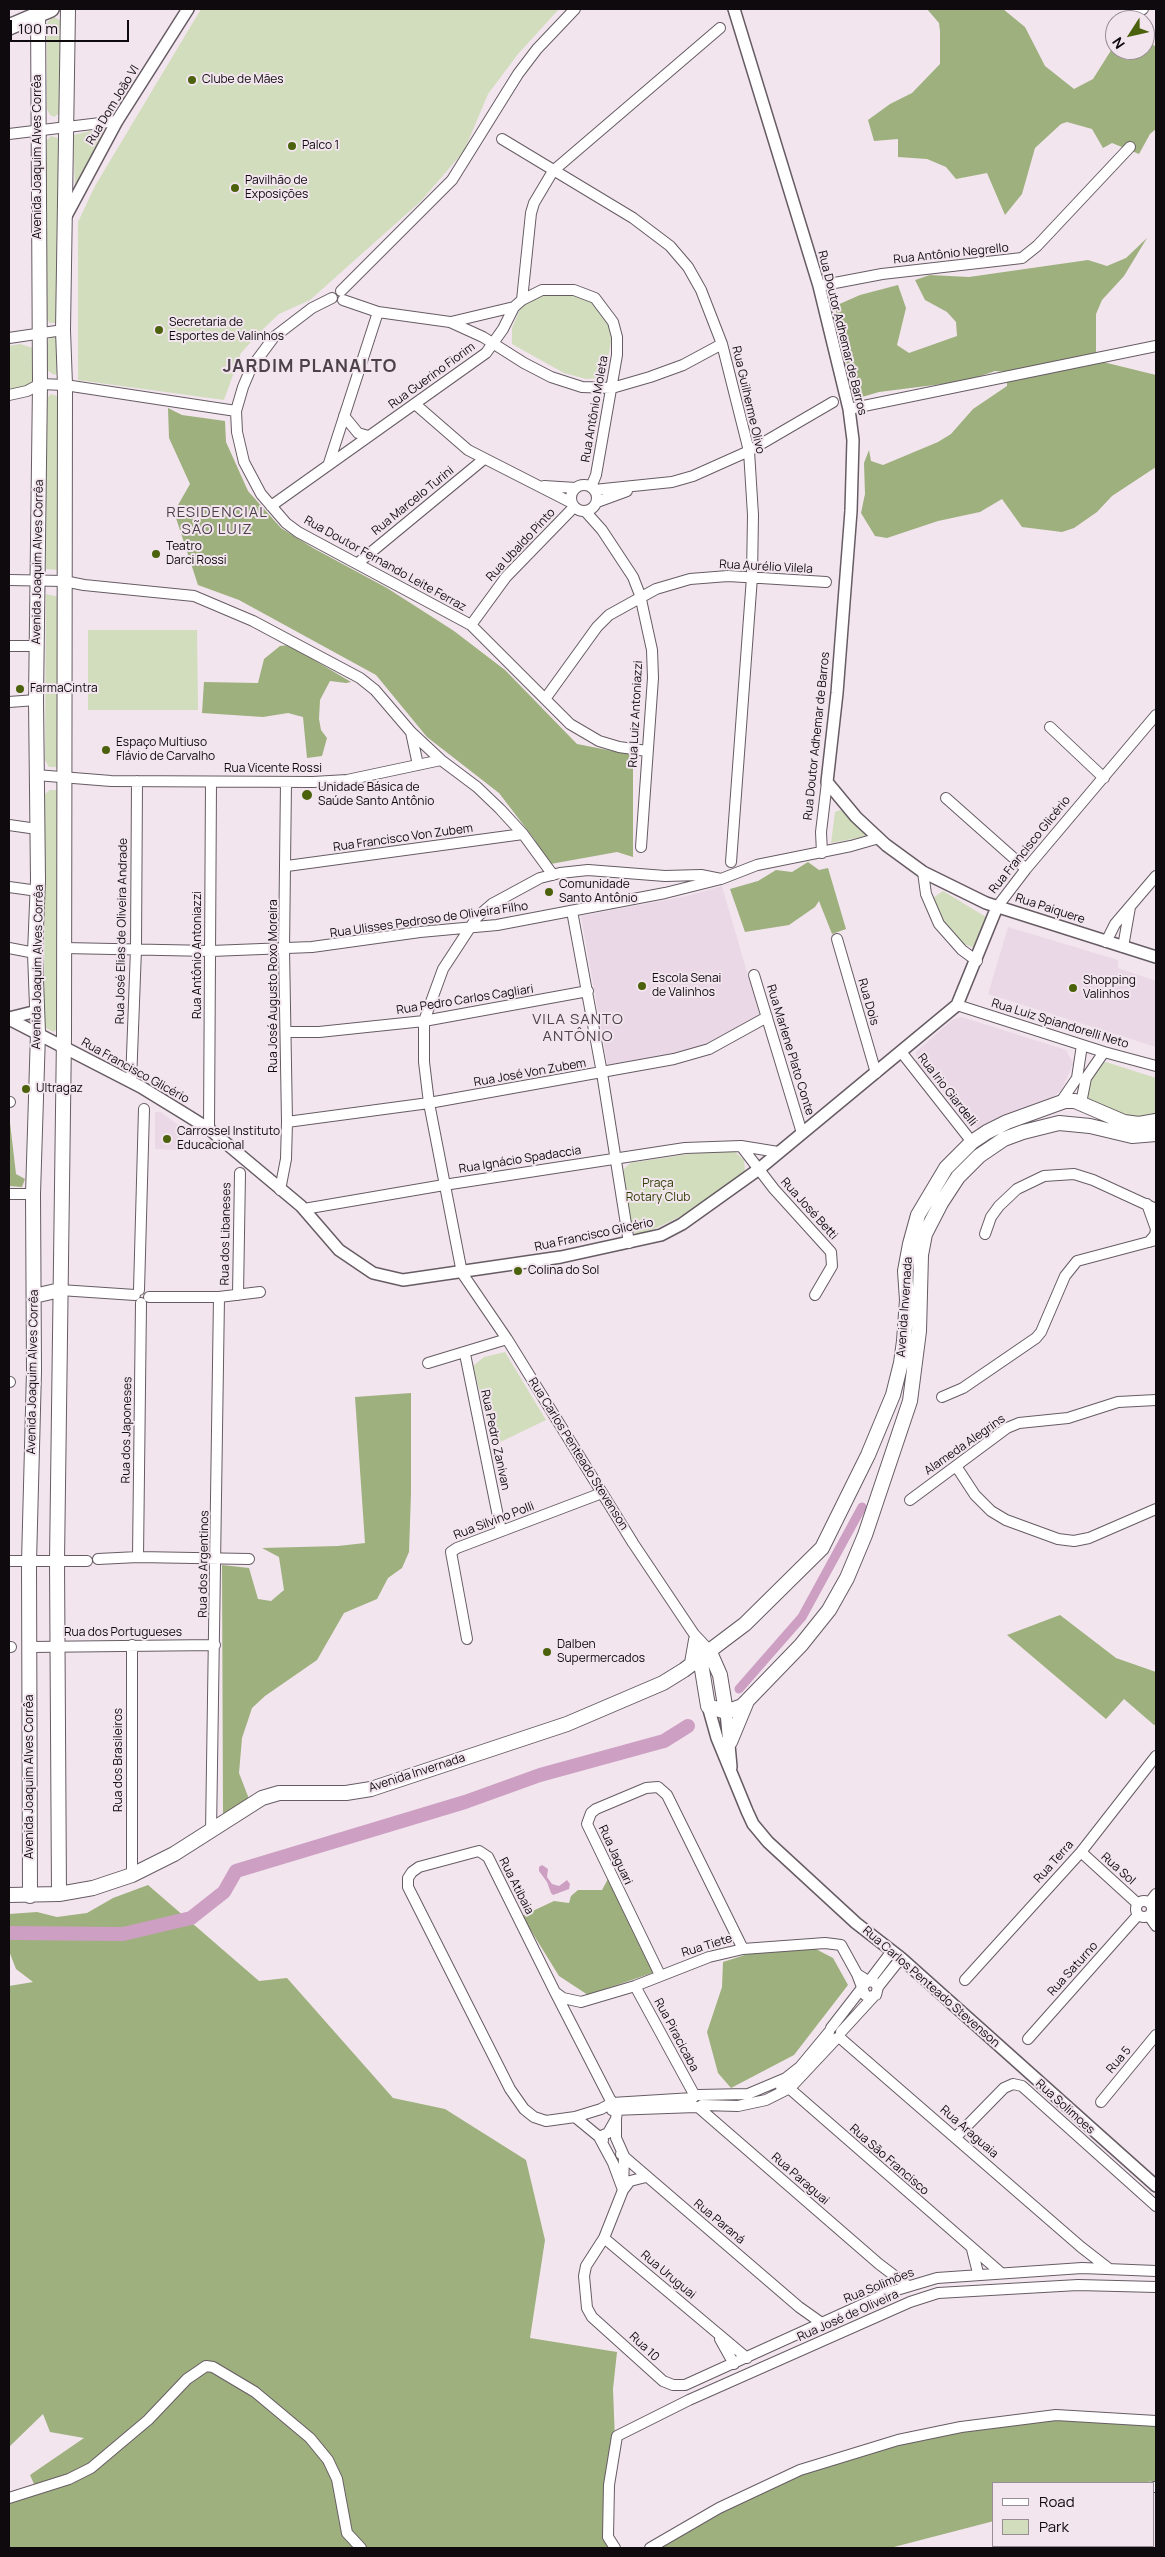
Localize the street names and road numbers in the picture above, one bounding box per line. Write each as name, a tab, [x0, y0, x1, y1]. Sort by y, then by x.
street label: Rua Dom João VI	[84, 63, 142, 147]
street label: Avenida Joaquim Alves Corrêa	[31, 75, 45, 239]
street label: Rua Antônio Negrello	[893, 241, 1009, 267]
street label: Rua Doutor Adhemar de Barros	[815, 249, 869, 417]
street label: Rua Guerino Fiorim	[386, 340, 478, 412]
street label: Rua Guilherme Olivo	[729, 345, 767, 455]
street label: Rua Antônio Moleta	[579, 355, 611, 463]
street label: Rua Marcelo Turini	[369, 464, 457, 538]
street label: Avenida Joaquim Alves Corrêa	[29, 480, 47, 644]
street label: Rua Ubaldo Pinto	[484, 506, 558, 584]
street label: Rua Doutor Fernando Leite Ferraz	[301, 513, 469, 615]
street label: Rua Aurélio Vilela	[719, 557, 813, 577]
street label: Rua Doutor Adhemar de Barros	[801, 651, 833, 821]
street label: Rua Luiz Antoniazzi	[626, 660, 646, 768]
street label: Rua Vicente Rossi	[224, 762, 322, 776]
street label: Rua Francisco Glicério	[986, 793, 1074, 897]
street label: Rua Francisco Von Zubem	[332, 821, 474, 855]
street label: Rua José Elias de Oliveira Andrade	[113, 838, 131, 1024]
street label: Avenida Joaquim Alves Corrêa	[29, 885, 47, 1049]
street label: Rua Antônio Antoniazzi	[191, 891, 205, 1019]
street label: Rua Paiquere	[1013, 891, 1087, 927]
street label: Rua José Augusto Roxo Moreira	[267, 899, 281, 1073]
street label: Rua Ulisses Pedroso de Oliveira Filho	[329, 899, 529, 941]
street label: Rua Dois	[854, 977, 882, 1027]
street label: Rua Pedro Carlos Cagliari	[395, 982, 535, 1018]
street label: Rua Marlene Plato Conte	[763, 983, 817, 1117]
street label: Rua Luiz Spiandorelli Neto	[990, 996, 1130, 1052]
street label: Rua Francisco Glicério	[79, 1035, 191, 1107]
street label: Rua Irio Giardelli	[914, 1051, 980, 1129]
street label: Rua José Von Zubem	[473, 1056, 587, 1090]
street label: Rua Ignácio Spadaccia	[458, 1143, 582, 1177]
street label: Rua José Betti	[778, 1175, 840, 1243]
street label: Rua dos Libaneses	[218, 1182, 234, 1286]
street label: Rua Francisco Glicério	[533, 1215, 655, 1255]
street label: Avenida Invernada	[894, 1256, 916, 1358]
street label: Avenida Joaquim Alves Corrêa	[24, 1290, 42, 1454]
street label: Rua Carlos Penteado Stevenson	[525, 1375, 631, 1533]
street label: Rua dos Japoneses	[119, 1377, 135, 1483]
street label: Rua Pedro Zanivan	[477, 1388, 513, 1492]
street label: Alameda Alegrins	[922, 1412, 1008, 1478]
street label: Rua Silvino Polli	[452, 1499, 536, 1543]
street label: Rua dos Argentinos	[196, 1510, 212, 1618]
street label: Rua dos Portugueses	[64, 1626, 182, 1640]
street label: Avenida Joaquim Alves Corrêa	[23, 1695, 37, 1859]
street label: Rua dos Brasileiros	[112, 1708, 126, 1812]
street label: Avenida Invernada	[367, 1751, 467, 1795]
street label: Rua Jaguari	[595, 1823, 635, 1887]
street label: Rua Terra	[1031, 1838, 1077, 1886]
street label: Rua Sol	[1098, 1850, 1138, 1888]
street label: Rua Atibaia	[496, 1855, 536, 1917]
street label: Rua Carlos Penteado Stevenson	[860, 1924, 1002, 2050]
street label: Rua Tiete	[680, 1931, 734, 1961]
street label: Rua Saturno	[1045, 1939, 1101, 1999]
street label: Rua Piracicaba	[651, 1996, 701, 2074]
street label: Rua 5	[1104, 2044, 1134, 2076]
street label: Rua Solimoes	[1033, 2077, 1097, 2137]
street label: Rua Araguaia	[937, 2103, 1001, 2161]
street label: Rua São Francisco	[846, 2122, 932, 2198]
street label: Rua Paraguai	[768, 2150, 832, 2208]
street label: Rua Paraná	[691, 2197, 747, 2247]
street label: Rua Uruguai	[638, 2248, 698, 2302]
street label: Rua Solimões	[842, 2265, 916, 2307]
street label: Rua José de Oliveira	[795, 2287, 901, 2345]
street label: Rua 10	[626, 2330, 662, 2364]

